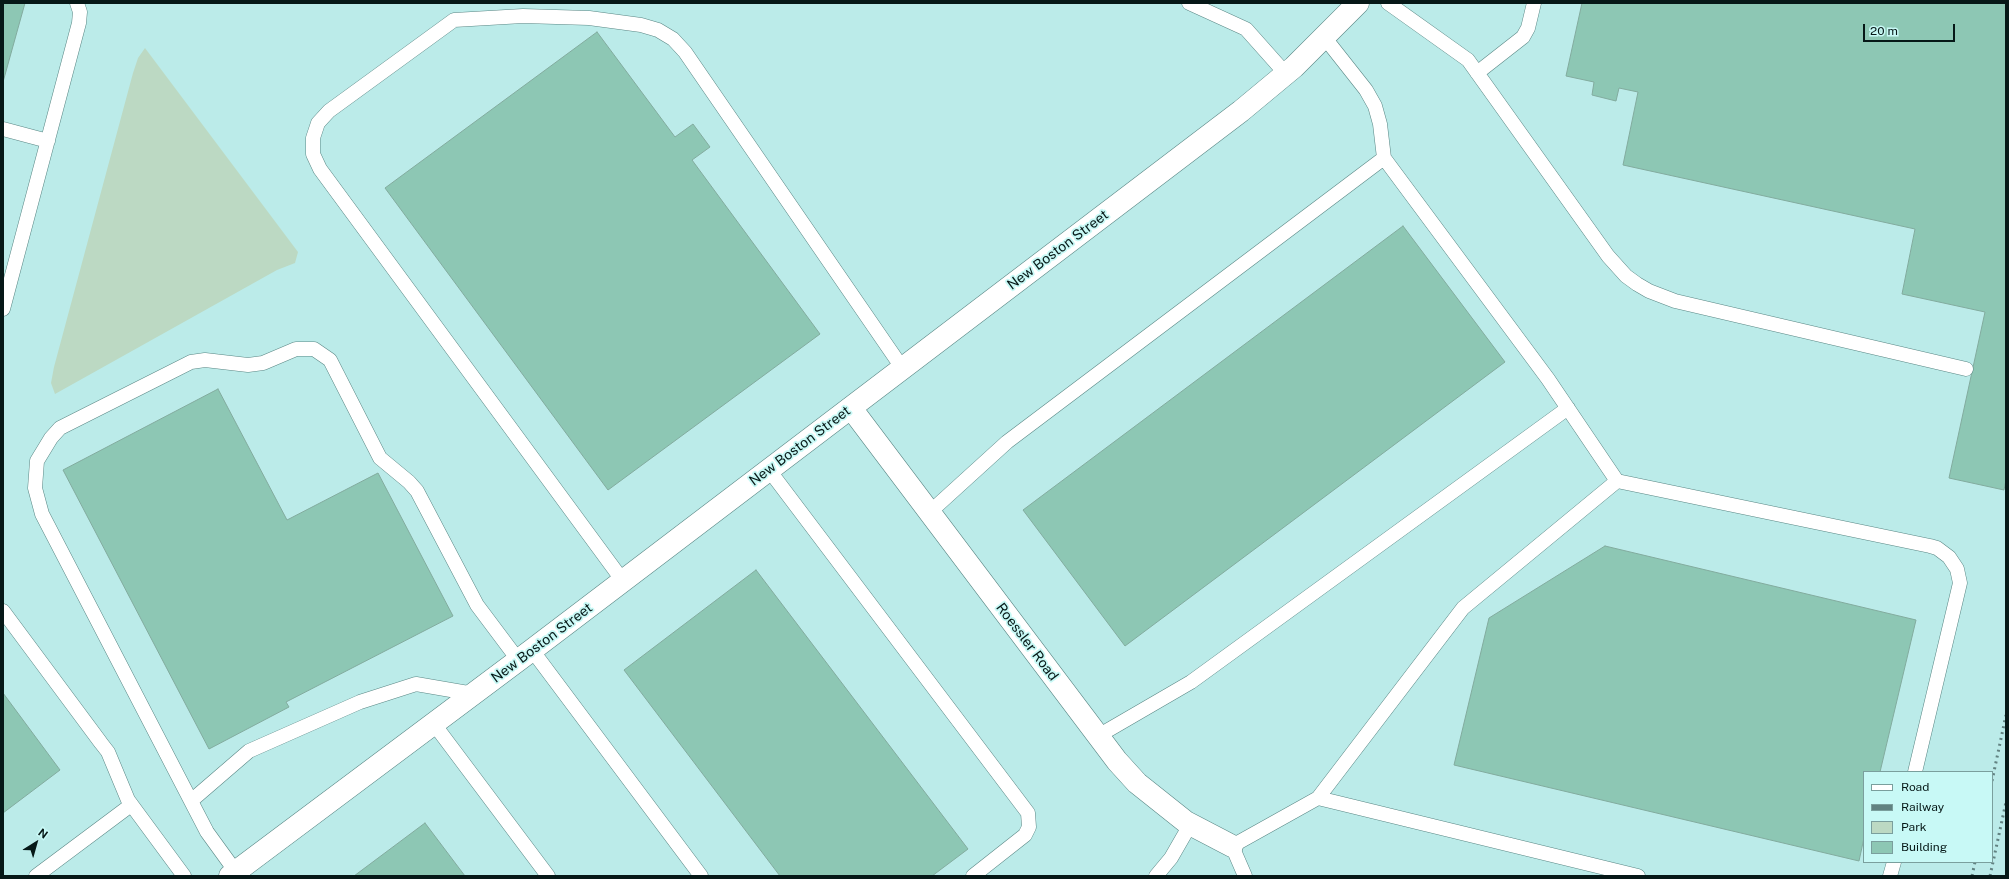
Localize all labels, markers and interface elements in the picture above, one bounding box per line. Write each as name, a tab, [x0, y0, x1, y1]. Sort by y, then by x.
scale bar	[1865, 16, 1957, 42]
text: 20 m	[1870, 24, 1898, 38]
street label: New Boston Street	[1004, 206, 1112, 294]
street label: New Boston Street	[746, 402, 854, 490]
street label: New Boston Street	[488, 599, 596, 687]
street label: Roessler Road	[992, 600, 1062, 684]
legend	[1863, 771, 1993, 863]
text: Road	[1901, 780, 1929, 794]
text: Railway	[1901, 800, 1944, 814]
text: Park	[1901, 820, 1927, 834]
north arrow	[16, 823, 56, 863]
text: N	[36, 826, 50, 841]
text: Building	[1901, 840, 1947, 854]

